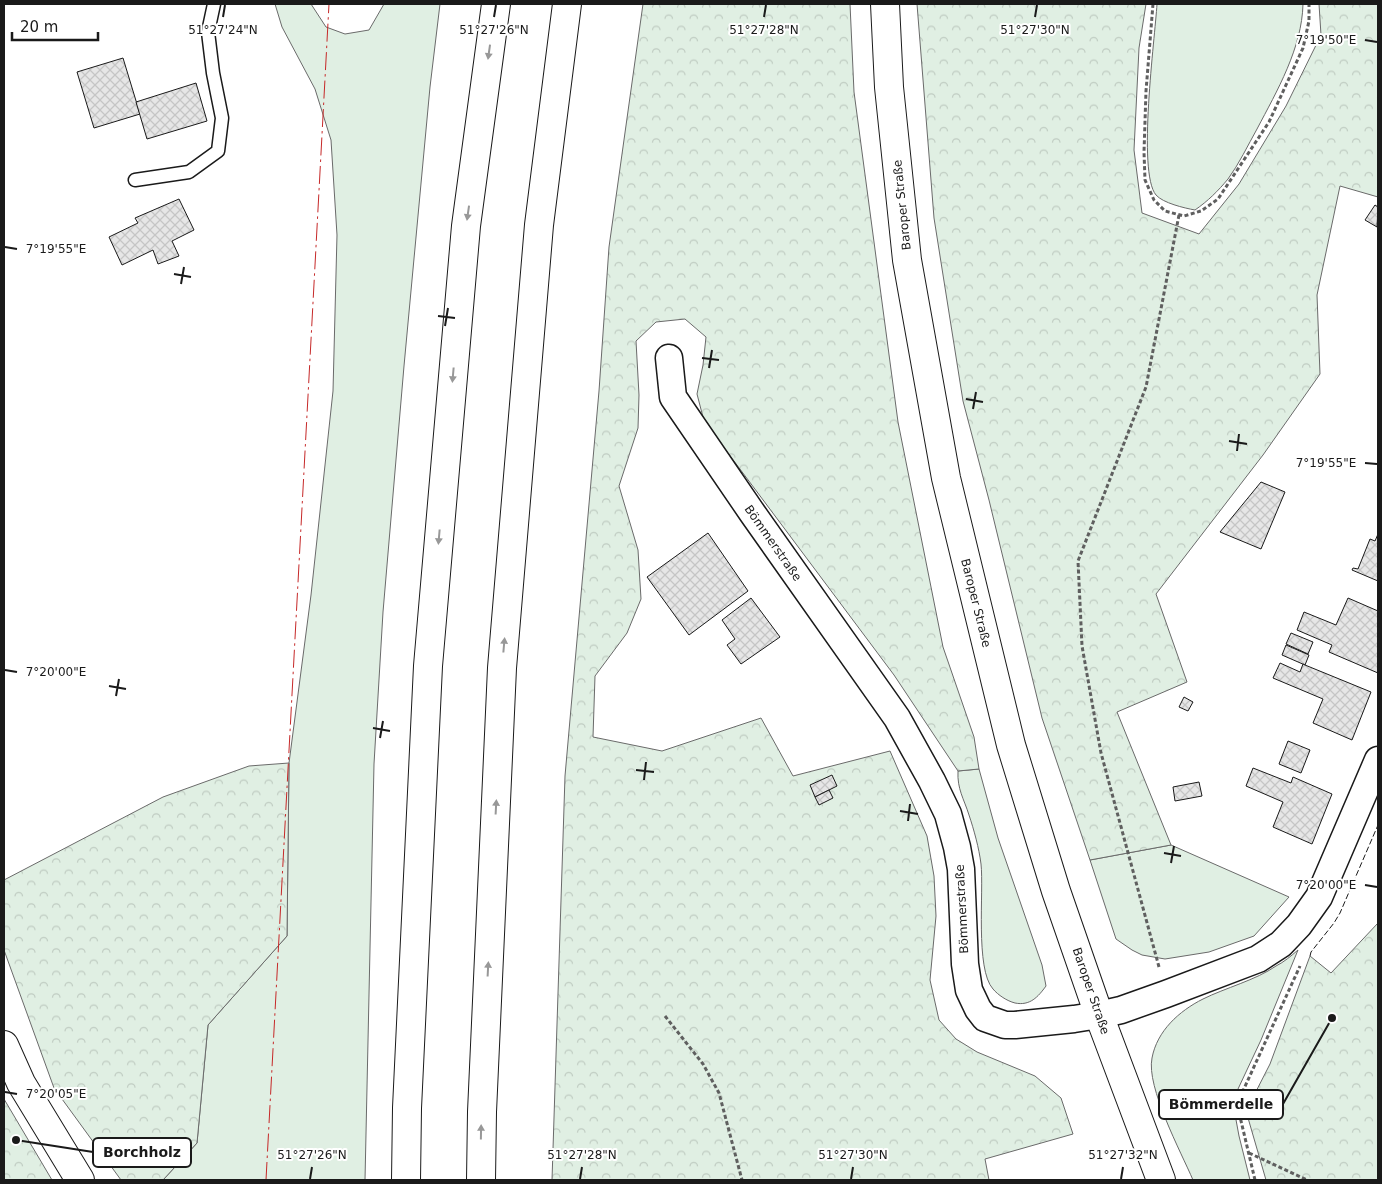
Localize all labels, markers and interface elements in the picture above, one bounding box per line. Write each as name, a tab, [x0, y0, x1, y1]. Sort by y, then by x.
scale bar	[12, 10, 99, 42]
text: 20 m	[20, 18, 58, 36]
text: 51°27'24"N	[188, 23, 258, 37]
text: 51°27'26"N	[459, 23, 529, 37]
text: 51°27'28"N	[729, 23, 799, 37]
text: 51°27'30"N	[1000, 23, 1070, 37]
text: 7°19'50"E	[1296, 33, 1356, 47]
one-way arrow	[485, 44, 493, 60]
street label: Baroper Straße	[890, 159, 914, 251]
one-way arrow	[464, 206, 472, 222]
text: 7°19'55"E	[26, 242, 86, 256]
one-way arrow	[449, 367, 457, 383]
text: 7°19'55"E	[1296, 456, 1356, 470]
street label: Bömmerstraße	[742, 502, 804, 584]
one-way arrow	[435, 529, 443, 545]
street label: Baroper Straße	[958, 557, 994, 649]
one-way arrow	[500, 636, 508, 652]
text: 7°20'00"E	[26, 665, 86, 679]
one-way arrow	[492, 799, 500, 815]
street label: Bömmerstraße	[953, 864, 971, 954]
text: 7°20'00"E	[1296, 878, 1356, 892]
street label: Baroper Straße	[1070, 946, 1112, 1036]
one-way arrow	[485, 961, 493, 977]
text: 7°20'05"E	[26, 1087, 86, 1101]
callout: Bömmerdelle	[1159, 1090, 1283, 1119]
text: Bömmerdelle	[1169, 1096, 1273, 1112]
one-way arrow	[478, 1123, 486, 1139]
callout: Borchholz	[93, 1138, 191, 1167]
text: Borchholz	[103, 1144, 181, 1160]
text: 51°27'26"N	[277, 1148, 347, 1162]
text: 51°27'28"N	[547, 1148, 617, 1162]
text: 51°27'30"N	[818, 1148, 888, 1162]
text: 51°27'32"N	[1088, 1148, 1158, 1162]

